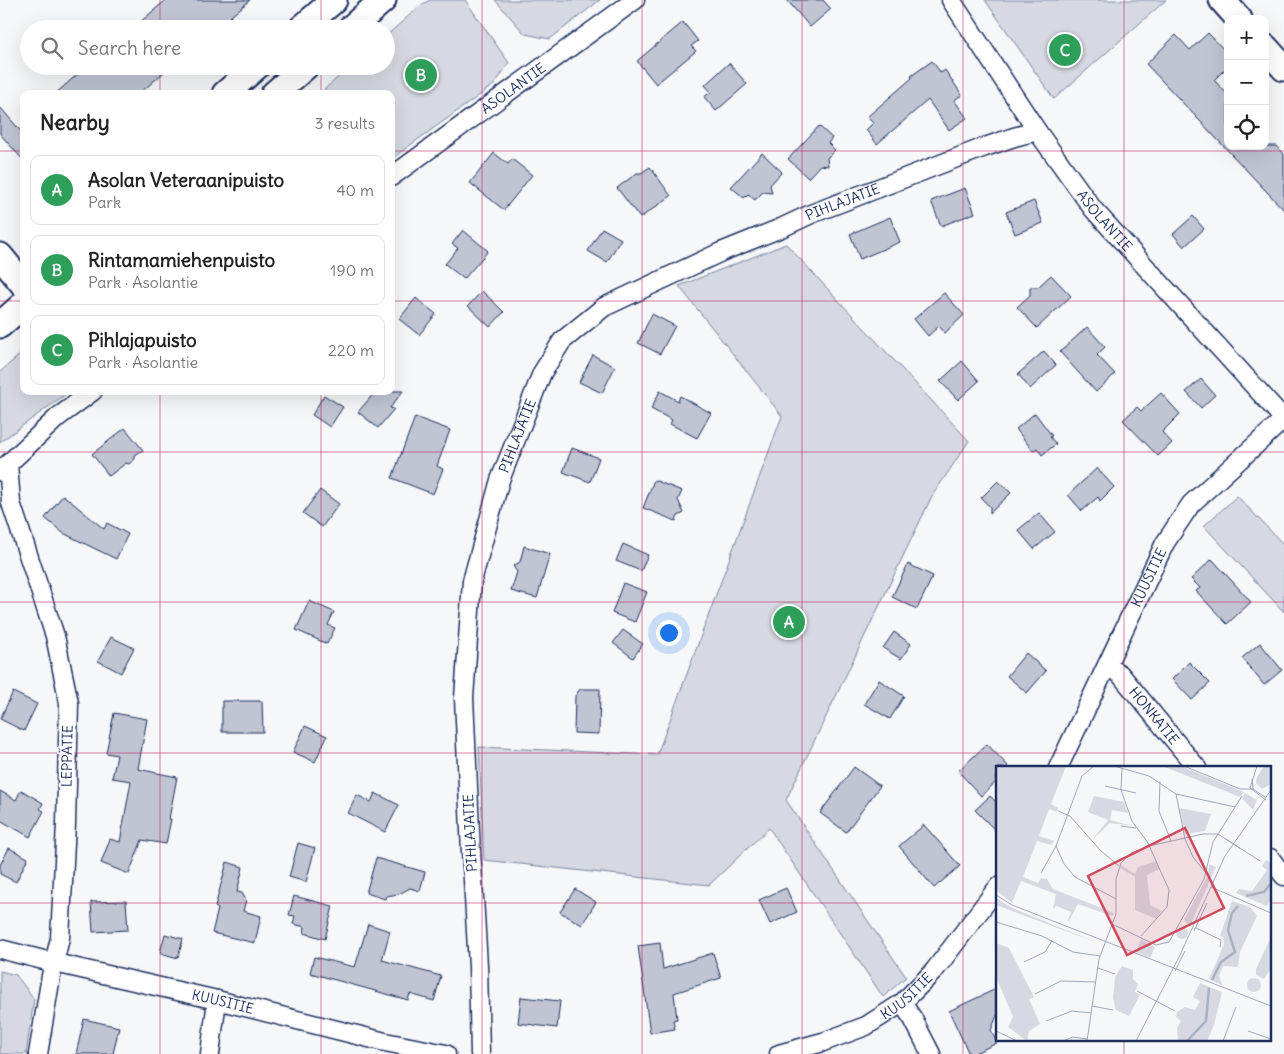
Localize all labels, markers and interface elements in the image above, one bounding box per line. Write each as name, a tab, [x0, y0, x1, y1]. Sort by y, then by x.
map controls	[1224, 15, 1269, 150]
button: +	[1224, 15, 1269, 60]
search box	[20, 20, 395, 75]
pin: C	[1049, 31, 1081, 69]
icon: search	[38, 34, 66, 62]
text: Search here	[78, 36, 181, 60]
pin: B	[405, 56, 437, 94]
street label: ASOLANTIE	[477, 59, 549, 118]
button: −	[1224, 60, 1269, 105]
button: locate	[1224, 105, 1269, 150]
text: Nearby	[40, 109, 110, 136]
text: 3 results	[315, 113, 375, 133]
text: Asolan Veteraanipuisto	[88, 168, 284, 192]
street label: PIHLAJATIE	[802, 179, 882, 224]
text: A	[52, 180, 62, 200]
text: 40 m	[336, 180, 374, 200]
street label: ASOLANTIE	[1073, 186, 1136, 255]
text: Park	[88, 192, 121, 212]
text: Rintamamiehenpuisto	[88, 248, 275, 272]
text: B	[52, 260, 62, 280]
text: 190 m	[330, 260, 374, 280]
text: Park · Asolantie	[88, 272, 198, 292]
text: Pihlajapuisto	[88, 328, 197, 352]
text: C	[52, 340, 62, 360]
text: 220 m	[328, 340, 374, 360]
text: Park · Asolantie	[88, 352, 198, 372]
street label: PIHLAJATIE	[495, 396, 540, 475]
street label: KUUSITIE	[1127, 545, 1170, 610]
pin: A	[773, 603, 805, 641]
your location	[656, 620, 682, 646]
street label: HONKATIE	[1125, 683, 1183, 748]
street label: LEPPÄTIE	[57, 725, 77, 787]
inset map	[996, 766, 1272, 1042]
street label: PIHLAJATIE	[459, 794, 481, 872]
street label: KUUSITIE	[877, 969, 936, 1023]
street label: KUUSITIE	[190, 986, 256, 1018]

